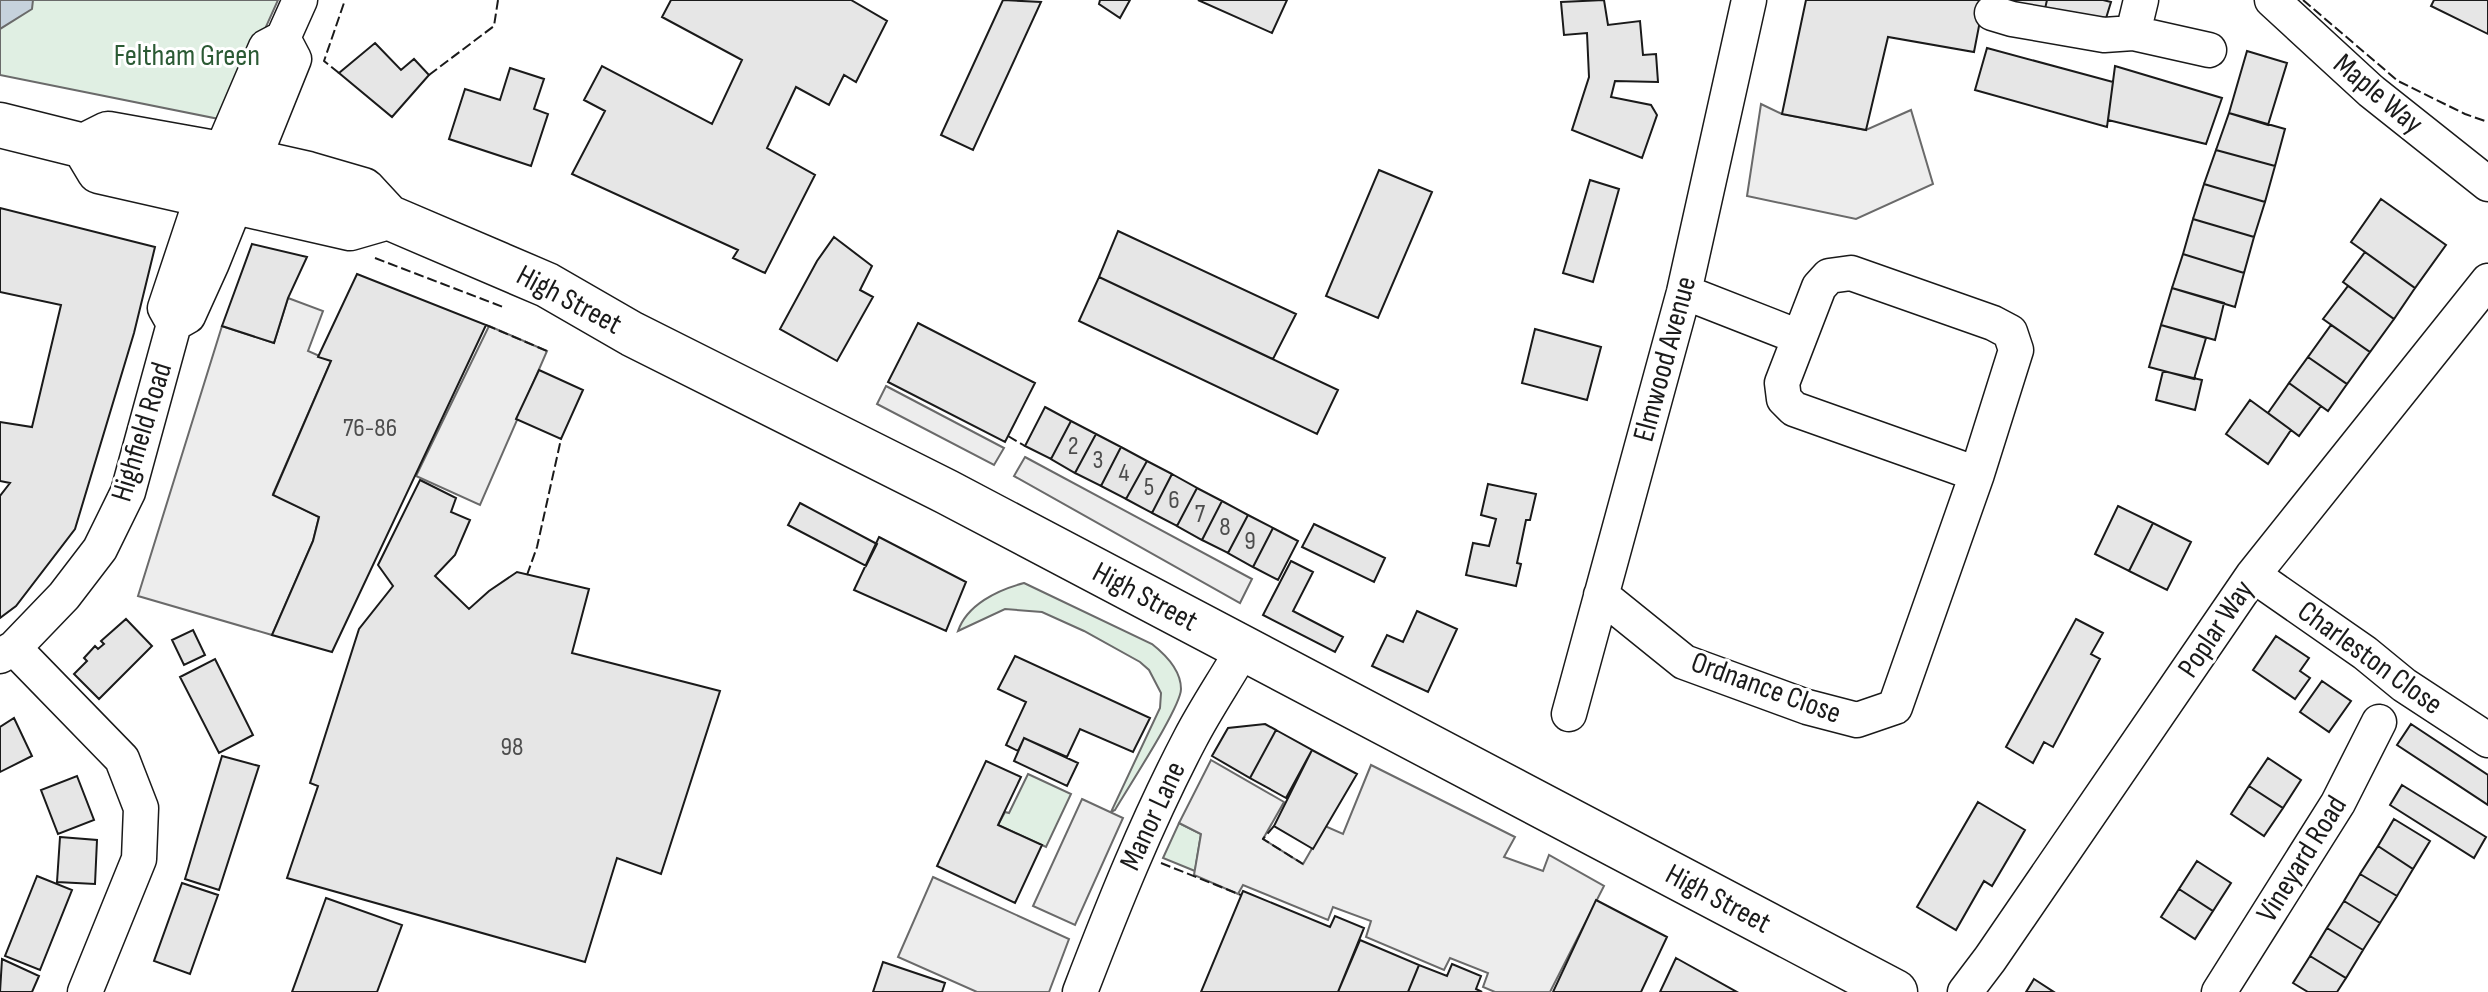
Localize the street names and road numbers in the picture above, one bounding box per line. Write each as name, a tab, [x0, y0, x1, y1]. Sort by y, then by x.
street label: Maple Way	[2326, 46, 2430, 142]
street label: High Street	[510, 257, 628, 343]
street label: Elmwood Avenue	[1626, 273, 1704, 445]
street label: Highfield Road	[104, 358, 180, 506]
street label: High Street	[1086, 554, 1204, 640]
street label: Poplar Way	[2170, 573, 2262, 685]
street label: Charleston Close	[2291, 593, 2449, 723]
street label: Ordnance Close	[1686, 644, 1846, 732]
street label: Manor Lane	[1112, 756, 1194, 876]
street label: Vineyard Road	[2249, 789, 2355, 929]
street label: High Street	[1659, 856, 1777, 942]

